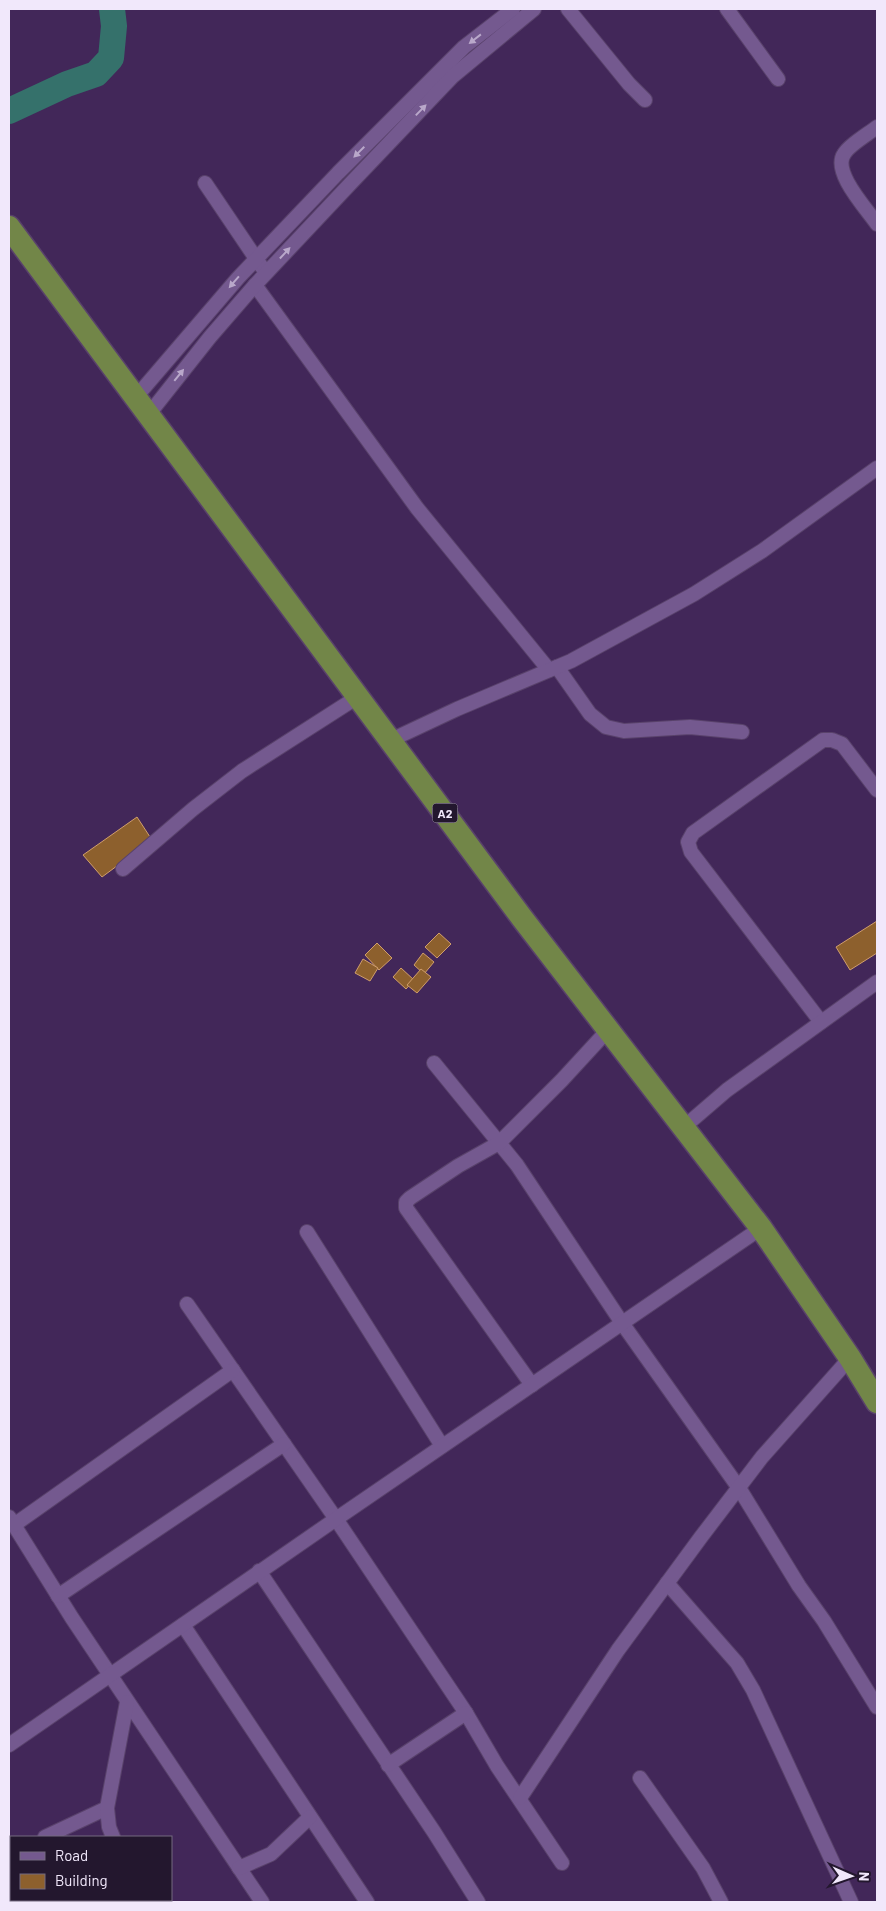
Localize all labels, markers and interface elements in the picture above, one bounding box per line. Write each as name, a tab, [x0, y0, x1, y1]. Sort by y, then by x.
one-way arrow	[469, 33, 482, 44]
one-way arrow	[415, 104, 427, 116]
one-way arrow	[353, 146, 365, 158]
one-way arrow	[279, 247, 291, 259]
one-way arrow	[229, 276, 240, 289]
one-way arrow	[173, 369, 184, 382]
road number: A2	[432, 804, 458, 822]
legend	[10, 1836, 172, 1901]
text: Road	[55, 1846, 88, 1864]
north arrow	[826, 1851, 876, 1901]
text: Building	[55, 1871, 108, 1889]
text: N	[856, 1872, 873, 1881]

